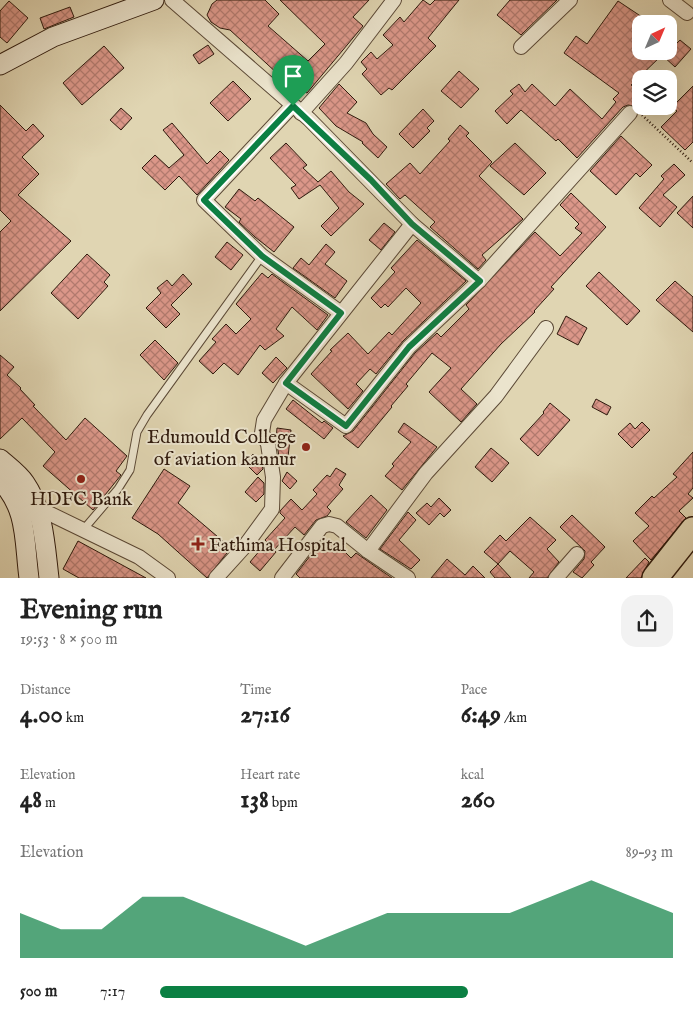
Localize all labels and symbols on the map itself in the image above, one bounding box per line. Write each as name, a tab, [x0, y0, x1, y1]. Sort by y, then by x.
north arrow	[632, 15, 678, 60]
pin	[272, 55, 314, 106]
place label: Edumould College of aviation kannur	[147, 426, 296, 472]
marker: Edumould College of aviation kannur	[300, 441, 312, 453]
marker: HDFC Bank	[75, 473, 87, 485]
place label: HDFC Bank	[30, 488, 133, 512]
place label: Fathima Hospital	[209, 534, 347, 558]
marker: Fathima Hospital	[191, 537, 205, 551]

